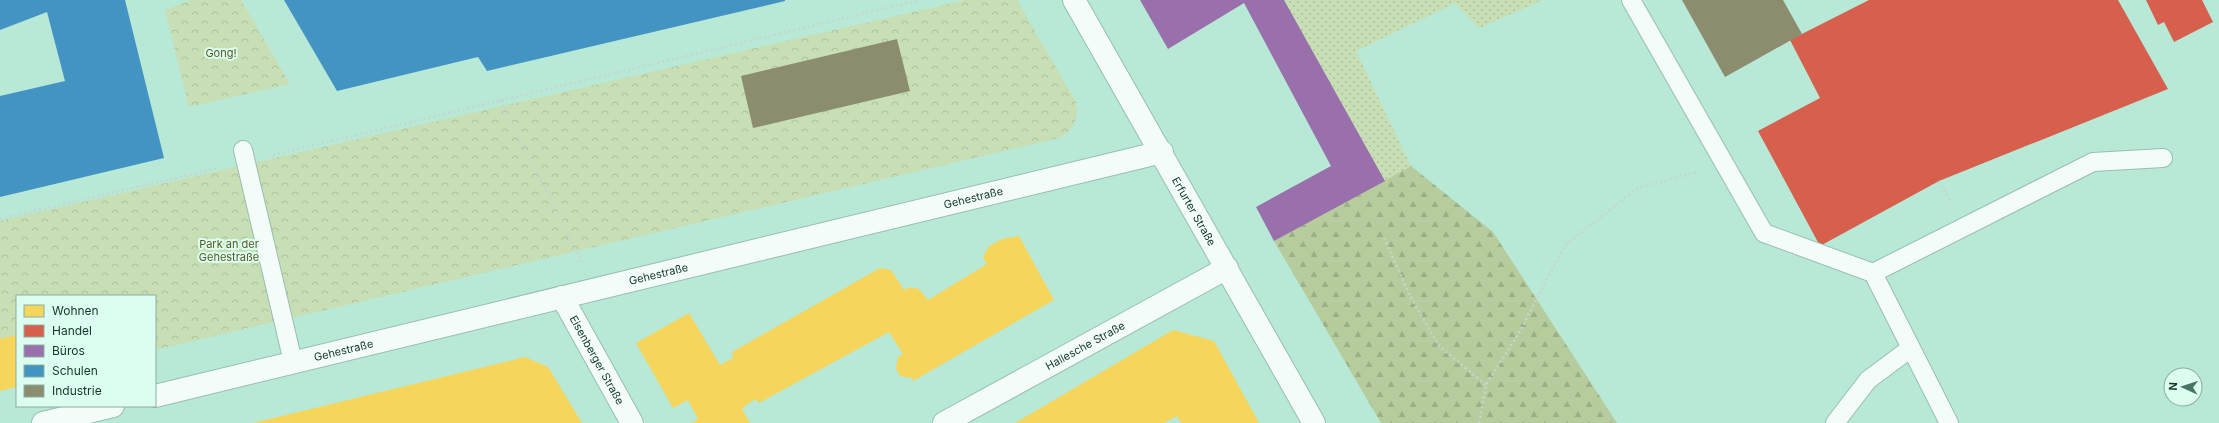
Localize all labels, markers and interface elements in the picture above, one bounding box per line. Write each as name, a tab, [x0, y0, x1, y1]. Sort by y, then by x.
park label: Gong!	[205, 46, 237, 60]
street label: Erfurter Straße	[1169, 174, 1219, 248]
street label: Gehestraße	[942, 184, 1004, 212]
park label: Park an der Gehestraße	[199, 237, 259, 264]
street label: Gehestraße	[627, 260, 690, 288]
legend	[16, 295, 156, 407]
text: Wohnen	[52, 303, 99, 318]
street label: Eisenberger Straße	[567, 313, 627, 407]
street label: Hallesche Straße	[1043, 318, 1127, 373]
text: Handel	[52, 323, 92, 338]
street label: Gehestraße	[312, 336, 375, 364]
text: Büros	[52, 343, 85, 358]
text: Schulen	[52, 363, 98, 378]
north arrow	[2163, 367, 2203, 407]
text: N	[2166, 382, 2180, 391]
text: Industrie	[52, 383, 102, 398]

